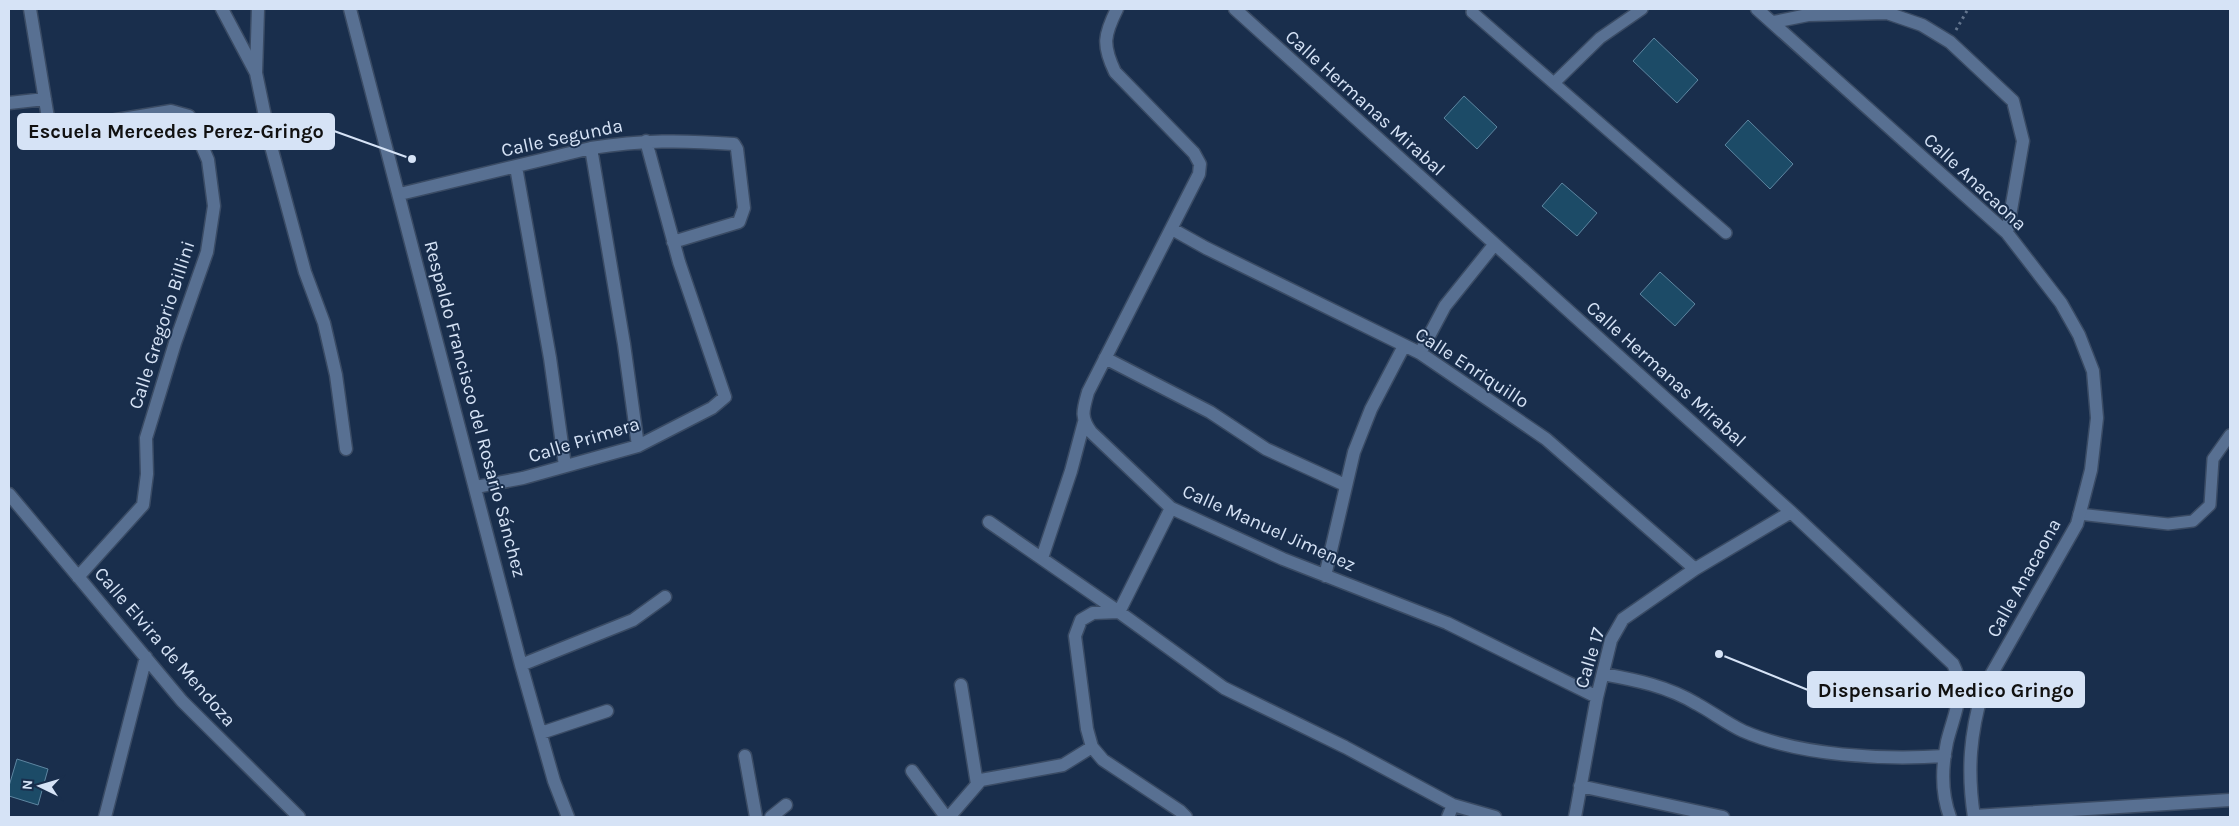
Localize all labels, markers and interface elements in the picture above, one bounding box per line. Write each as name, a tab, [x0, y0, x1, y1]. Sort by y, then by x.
street label: Calle Hermanas Mirabal	[1281, 26, 1449, 180]
callout: Escuela Mercedes Perez-Gringo	[18, 114, 334, 149]
street label: Calle Segunda	[499, 114, 625, 162]
text: Escuela Mercedes Perez-Gringo	[28, 120, 324, 143]
street label: Calle Anacaona	[1919, 129, 2031, 235]
street label: Calle Gregorio Billini	[124, 238, 200, 412]
street label: Respaldo Francisco del Rosario Sánchez	[419, 238, 531, 580]
street label: Calle Hermanas Mirabal	[1582, 297, 1750, 451]
street label: Calle Enriquillo	[1411, 323, 1533, 413]
street label: Calle Primera	[526, 413, 642, 467]
street label: Calle Manuel Jimenez	[1179, 480, 1359, 576]
street label: Calle Anacaona	[1982, 515, 2066, 641]
street label: Calle Elvira de Mendoza	[90, 563, 240, 731]
street label: Calle 17	[1570, 625, 1610, 691]
callout: Dispensario Medico Gringo	[1808, 672, 2084, 707]
text: Dispensario Medico Gringo	[1818, 679, 2074, 702]
north arrow	[15, 761, 65, 811]
text: N	[19, 779, 36, 791]

